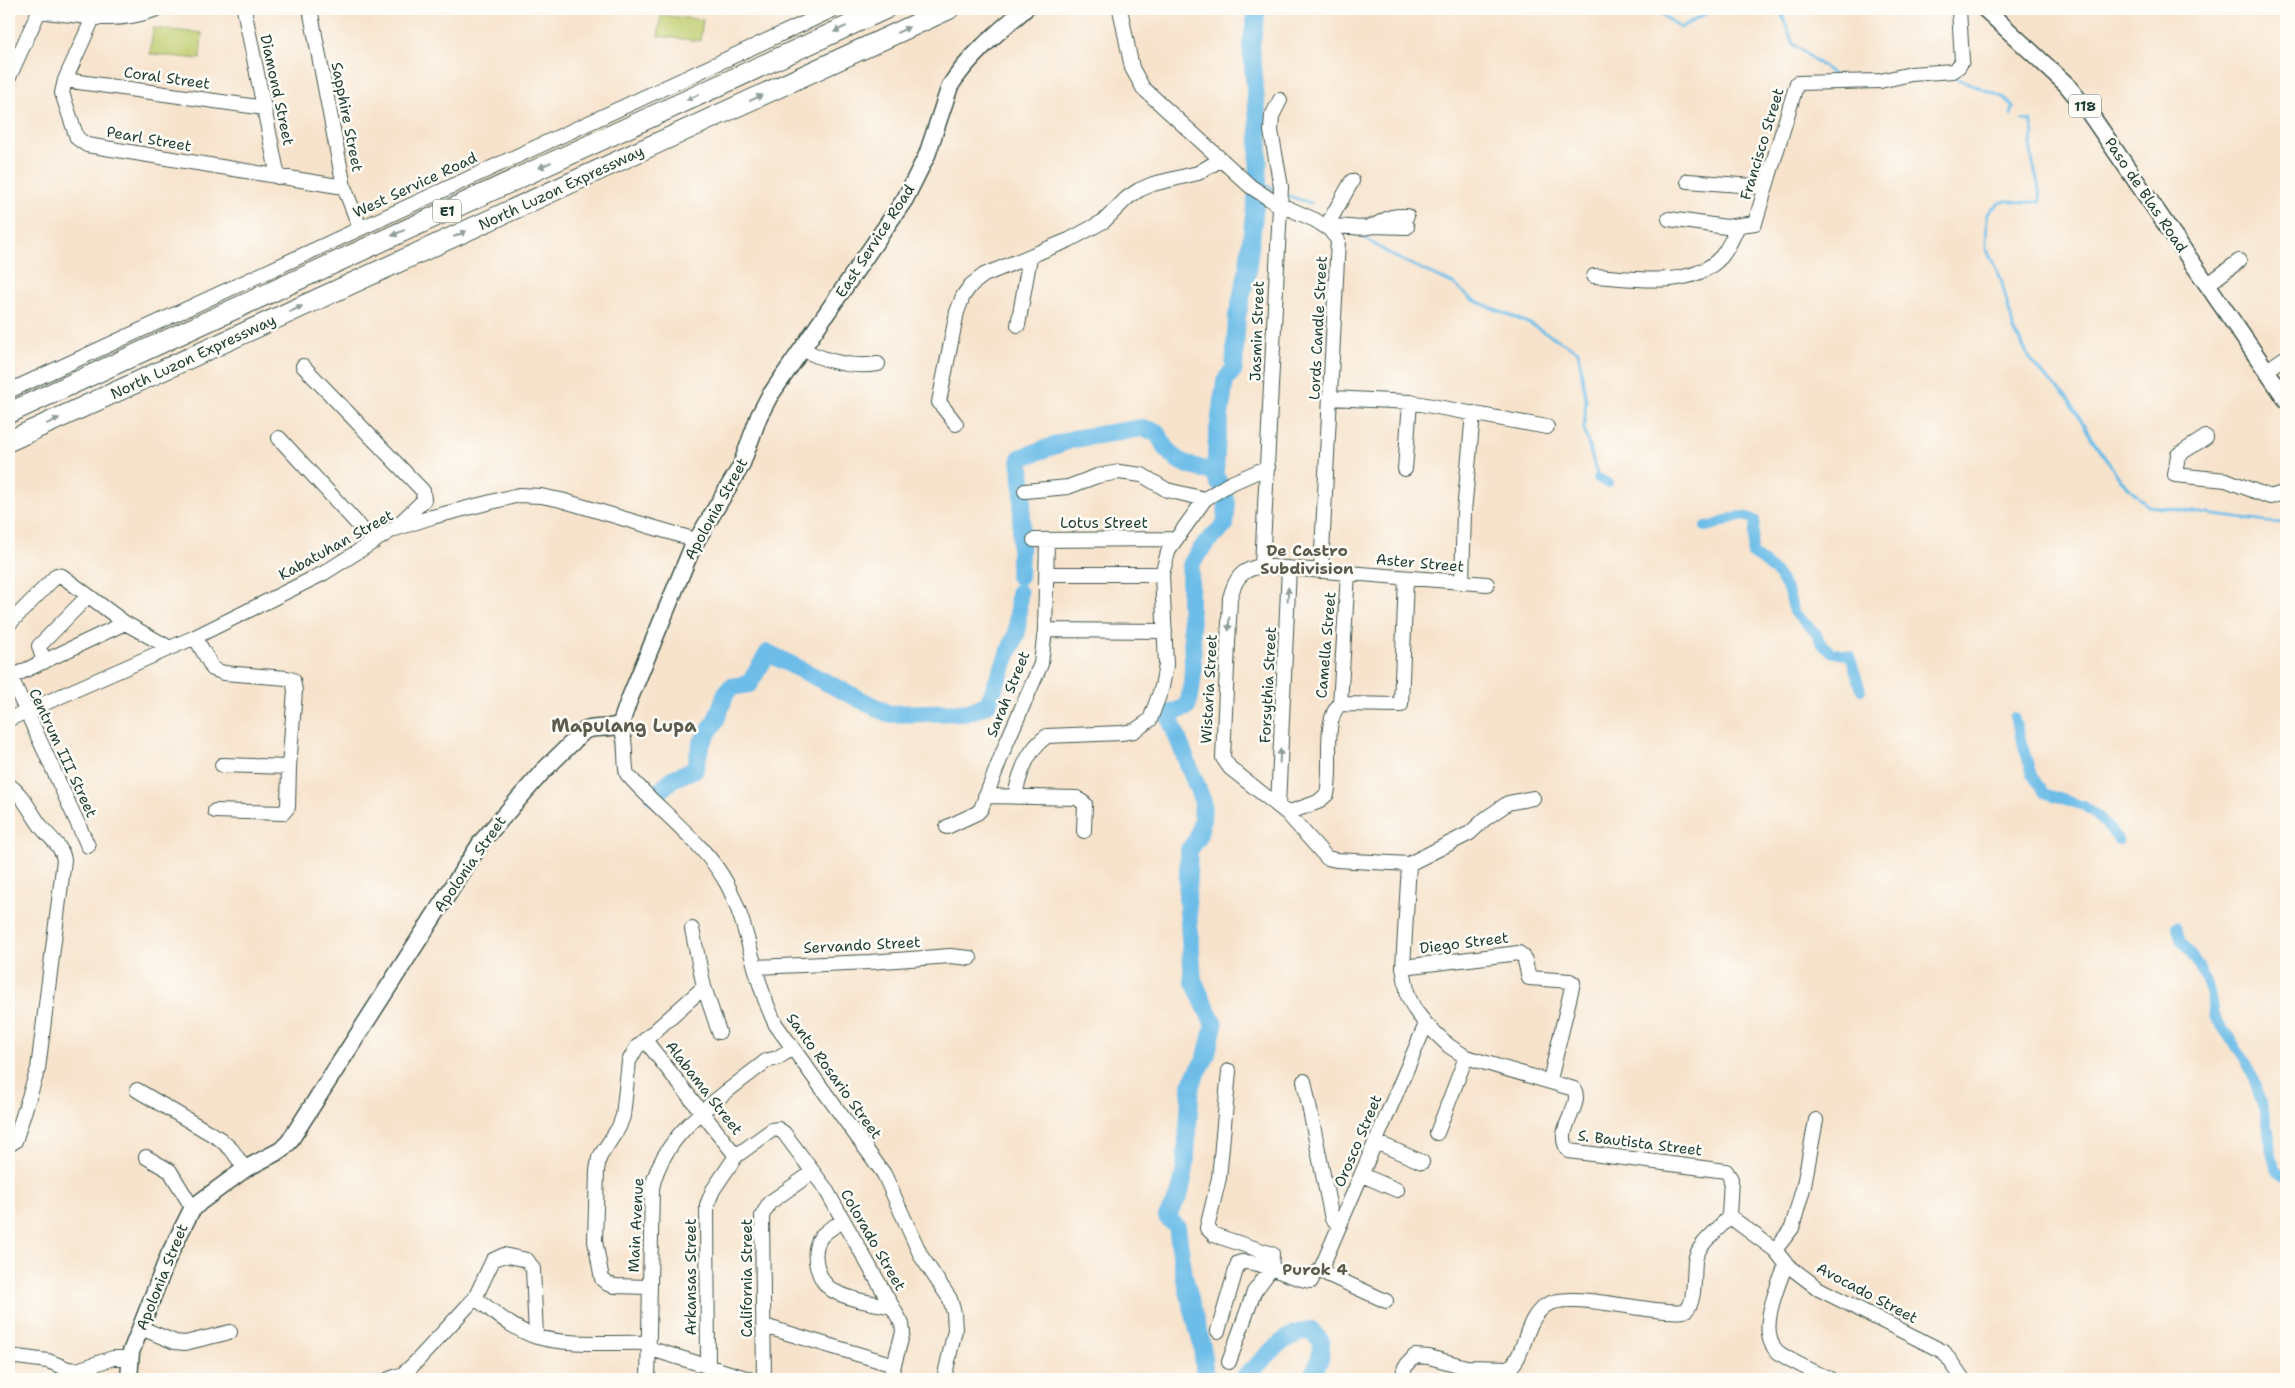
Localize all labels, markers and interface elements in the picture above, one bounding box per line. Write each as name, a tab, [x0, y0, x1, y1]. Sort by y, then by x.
one-way arrow	[833, 26, 847, 34]
one-way arrow	[896, 26, 910, 34]
street label: Diamond Street	[255, 33, 299, 147]
street label: Sapphire Street	[327, 60, 367, 174]
street label: Coral Street	[123, 62, 211, 94]
street label: Francisco Street	[1735, 86, 1789, 202]
one-way arrow	[686, 94, 700, 102]
one-way arrow	[749, 94, 763, 102]
road number: 118	[2069, 94, 2101, 118]
street label: Pearl Street	[105, 122, 193, 156]
street label: Paso de Blas Road	[2100, 134, 2192, 257]
street label: North Luzon Expressway	[475, 141, 647, 235]
street label: West Service Road	[350, 147, 481, 223]
one-way arrow	[538, 162, 552, 170]
street label: East Service Road	[831, 180, 919, 301]
road number: E1	[433, 200, 461, 222]
one-way arrow	[391, 230, 405, 238]
one-way arrow	[453, 230, 467, 238]
street label: Lords Candle Street	[1304, 255, 1332, 401]
street label: Jasmin Street	[1245, 280, 1269, 382]
one-way arrow	[289, 305, 303, 313]
street label: North Luzon Expressway	[107, 310, 279, 404]
one-way arrow	[46, 416, 60, 424]
street label: Apolonia Street	[680, 455, 752, 563]
street label: Kabatuhan Street	[275, 505, 397, 585]
street label: Lotus Street	[1060, 513, 1148, 533]
district label: De Castro Subdivision	[1260, 540, 1354, 579]
street label: Aster Street	[1375, 549, 1465, 577]
one-way arrow	[1285, 585, 1293, 601]
street label: Camella Street	[1311, 591, 1341, 699]
one-way arrow	[1224, 616, 1232, 632]
street label: Forsythia Street	[1255, 626, 1281, 744]
street label: Wistaria Street	[1196, 634, 1222, 744]
street label: Sarah Street	[982, 648, 1034, 740]
street label: Centrum III Street	[24, 685, 102, 821]
district label: Mapulang Lupa	[551, 714, 697, 738]
one-way arrow	[1277, 748, 1285, 764]
street label: Apolonia Street	[429, 812, 511, 916]
street label: Diego Street	[1418, 928, 1510, 958]
street label: Servando Street	[803, 932, 921, 958]
street label: Santo Rosario Street	[782, 1009, 886, 1143]
street label: Alabama Street	[661, 1037, 747, 1139]
street label: Orosco Street	[1330, 1092, 1386, 1190]
street label: S. Bautista Street	[1577, 1125, 1703, 1161]
street label: Main Avenue	[624, 1177, 648, 1273]
street label: Colorado Street	[836, 1186, 910, 1294]
street label: Arkansas Street	[681, 1219, 701, 1335]
street label: California Street	[737, 1219, 757, 1337]
street label: Apolonia Street	[131, 1221, 193, 1333]
street label: Avocado Street	[1813, 1258, 1921, 1328]
district label: Purok 4	[1282, 1259, 1348, 1280]

